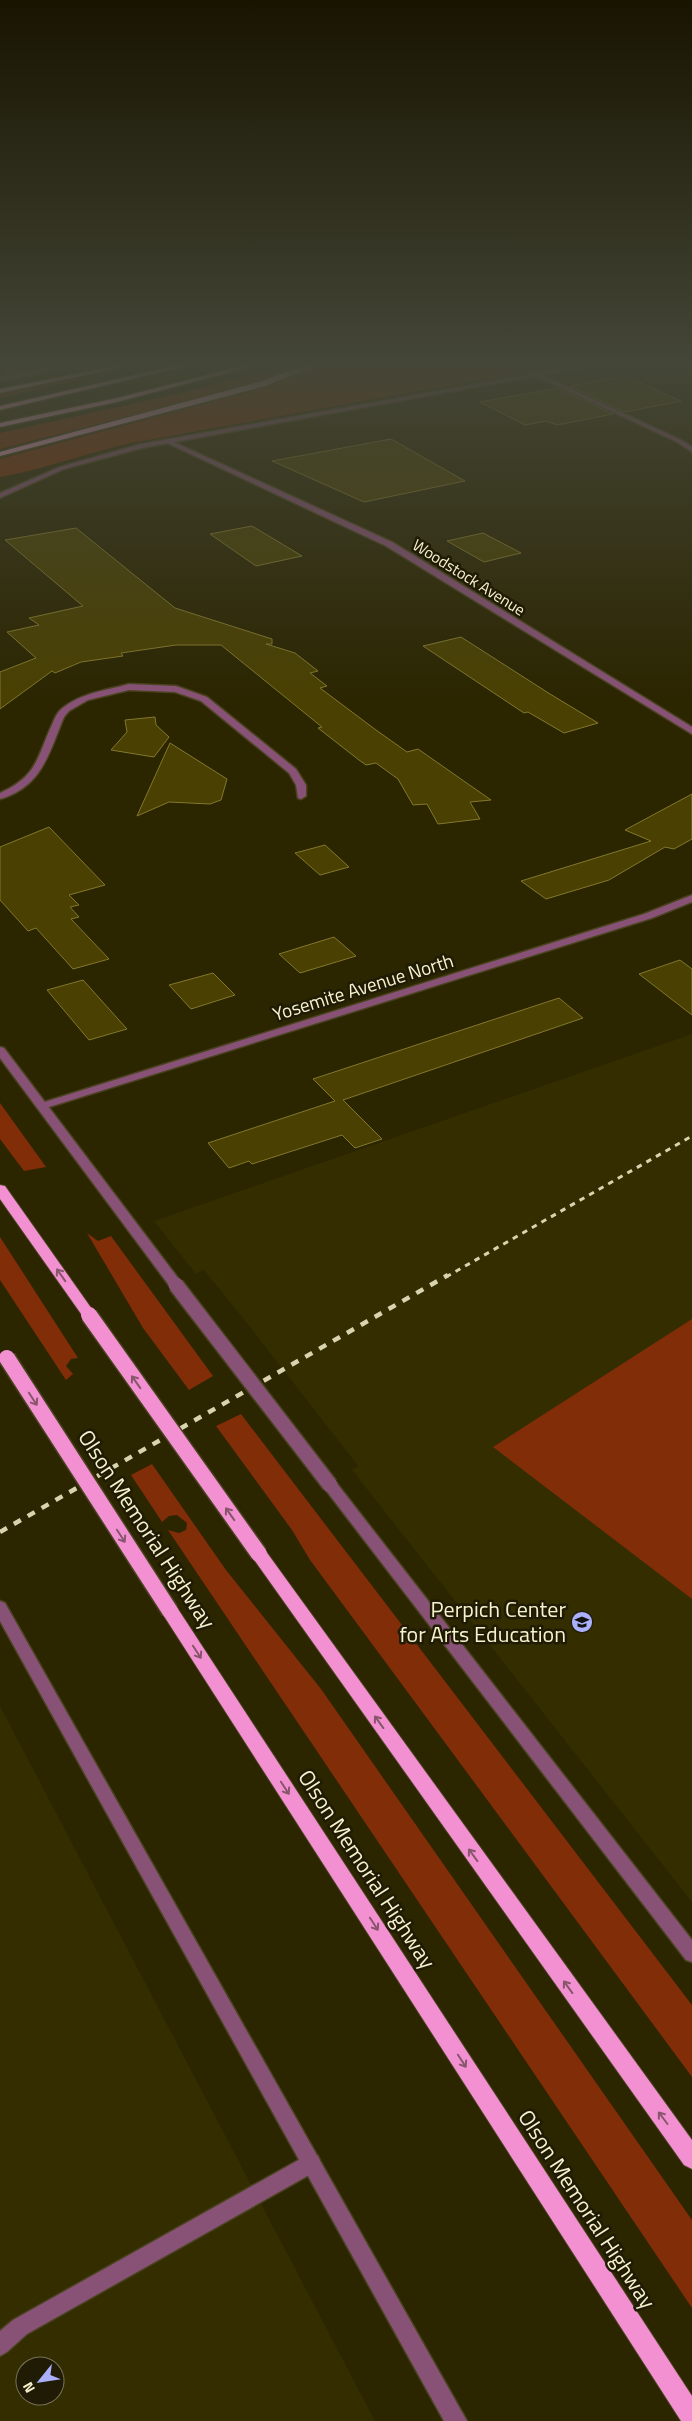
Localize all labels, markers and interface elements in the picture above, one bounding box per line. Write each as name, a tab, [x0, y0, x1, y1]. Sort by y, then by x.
street label: Woodstock Avenue	[408, 533, 530, 621]
street label: Yosemite Avenue North	[269, 945, 457, 1028]
one-way arrow	[56, 1268, 66, 1282]
one-way arrow	[131, 1375, 141, 1389]
one-way arrow	[29, 1392, 39, 1406]
street label: Olson Memorial Highway	[70, 1423, 225, 1636]
one-way arrow	[225, 1507, 235, 1521]
one-way arrow	[117, 1528, 127, 1542]
place label: Perpich Center for Arts Education	[399, 1592, 566, 1651]
school or university icon: Perpich Center for Arts Education	[570, 1610, 594, 1634]
one-way arrow	[192, 1644, 202, 1658]
one-way arrow	[374, 1715, 384, 1729]
street label: Olson Memorial Highway	[290, 1763, 445, 1976]
one-way arrow	[280, 1781, 290, 1795]
one-way arrow	[468, 1848, 478, 1862]
one-way arrow	[369, 1917, 379, 1931]
one-way arrow	[563, 1980, 573, 1994]
one-way arrow	[457, 2053, 467, 2067]
street label: Olson Memorial Highway	[510, 2103, 665, 2316]
one-way arrow	[658, 2111, 668, 2125]
north arrow	[15, 2356, 65, 2406]
text: N	[17, 2378, 40, 2397]

